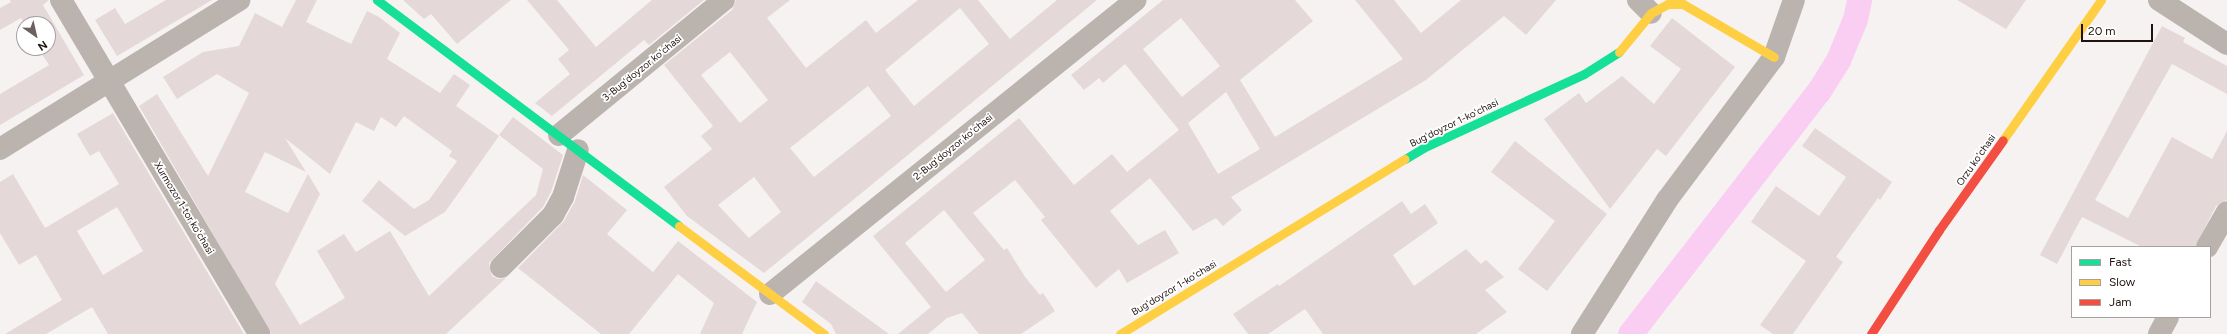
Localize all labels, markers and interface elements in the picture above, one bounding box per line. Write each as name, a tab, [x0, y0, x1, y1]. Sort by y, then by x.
north arrow	[16, 16, 56, 56]
scale bar	[2083, 16, 2155, 42]
text: 20 m	[2088, 24, 2116, 38]
street label: 3-Bugʻdoyzor koʻchasi	[600, 32, 684, 104]
text: N	[35, 38, 50, 53]
street label: Bugʻdoyzor 1-koʻchasi	[1408, 96, 1500, 150]
street label: 2-Bugʻdoyzor koʻchasi	[911, 111, 995, 183]
street label: Orzu koʻchasi	[1954, 132, 1998, 188]
street label: Xurmozor 1-tor koʻchasi	[152, 160, 216, 256]
legend	[2071, 246, 2211, 318]
text: Fast	[2109, 255, 2132, 269]
street label: Bugʻdoyzor 1-koʻchasi	[1129, 258, 1219, 318]
text: Slow	[2109, 275, 2135, 289]
text: Jam	[2109, 295, 2132, 309]

